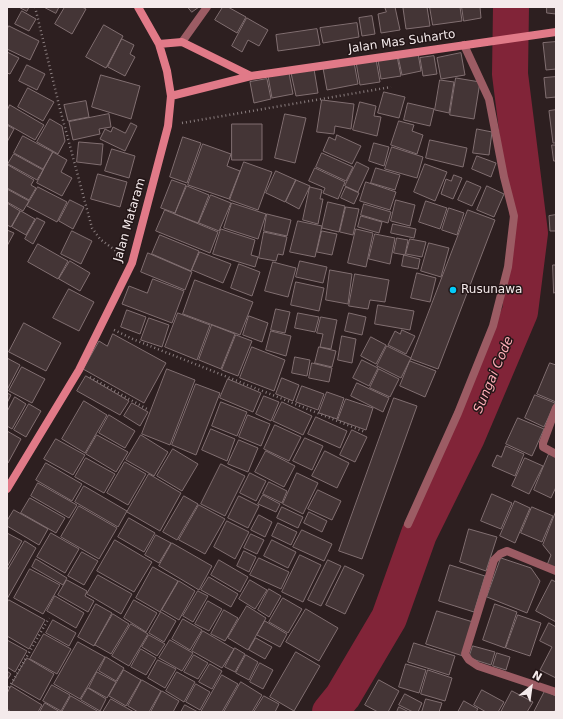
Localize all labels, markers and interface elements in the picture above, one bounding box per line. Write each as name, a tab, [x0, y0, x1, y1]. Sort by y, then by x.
street label: Jalan Mas Suharto	[348, 27, 456, 57]
street label: Jalan Mataram	[111, 176, 149, 264]
place label: Rusunawa	[461, 283, 522, 297]
marker: Rusunawa	[448, 285, 458, 295]
water label: Sungai Code	[471, 334, 517, 416]
north arrow	[511, 667, 551, 707]
text: N	[530, 668, 544, 684]

